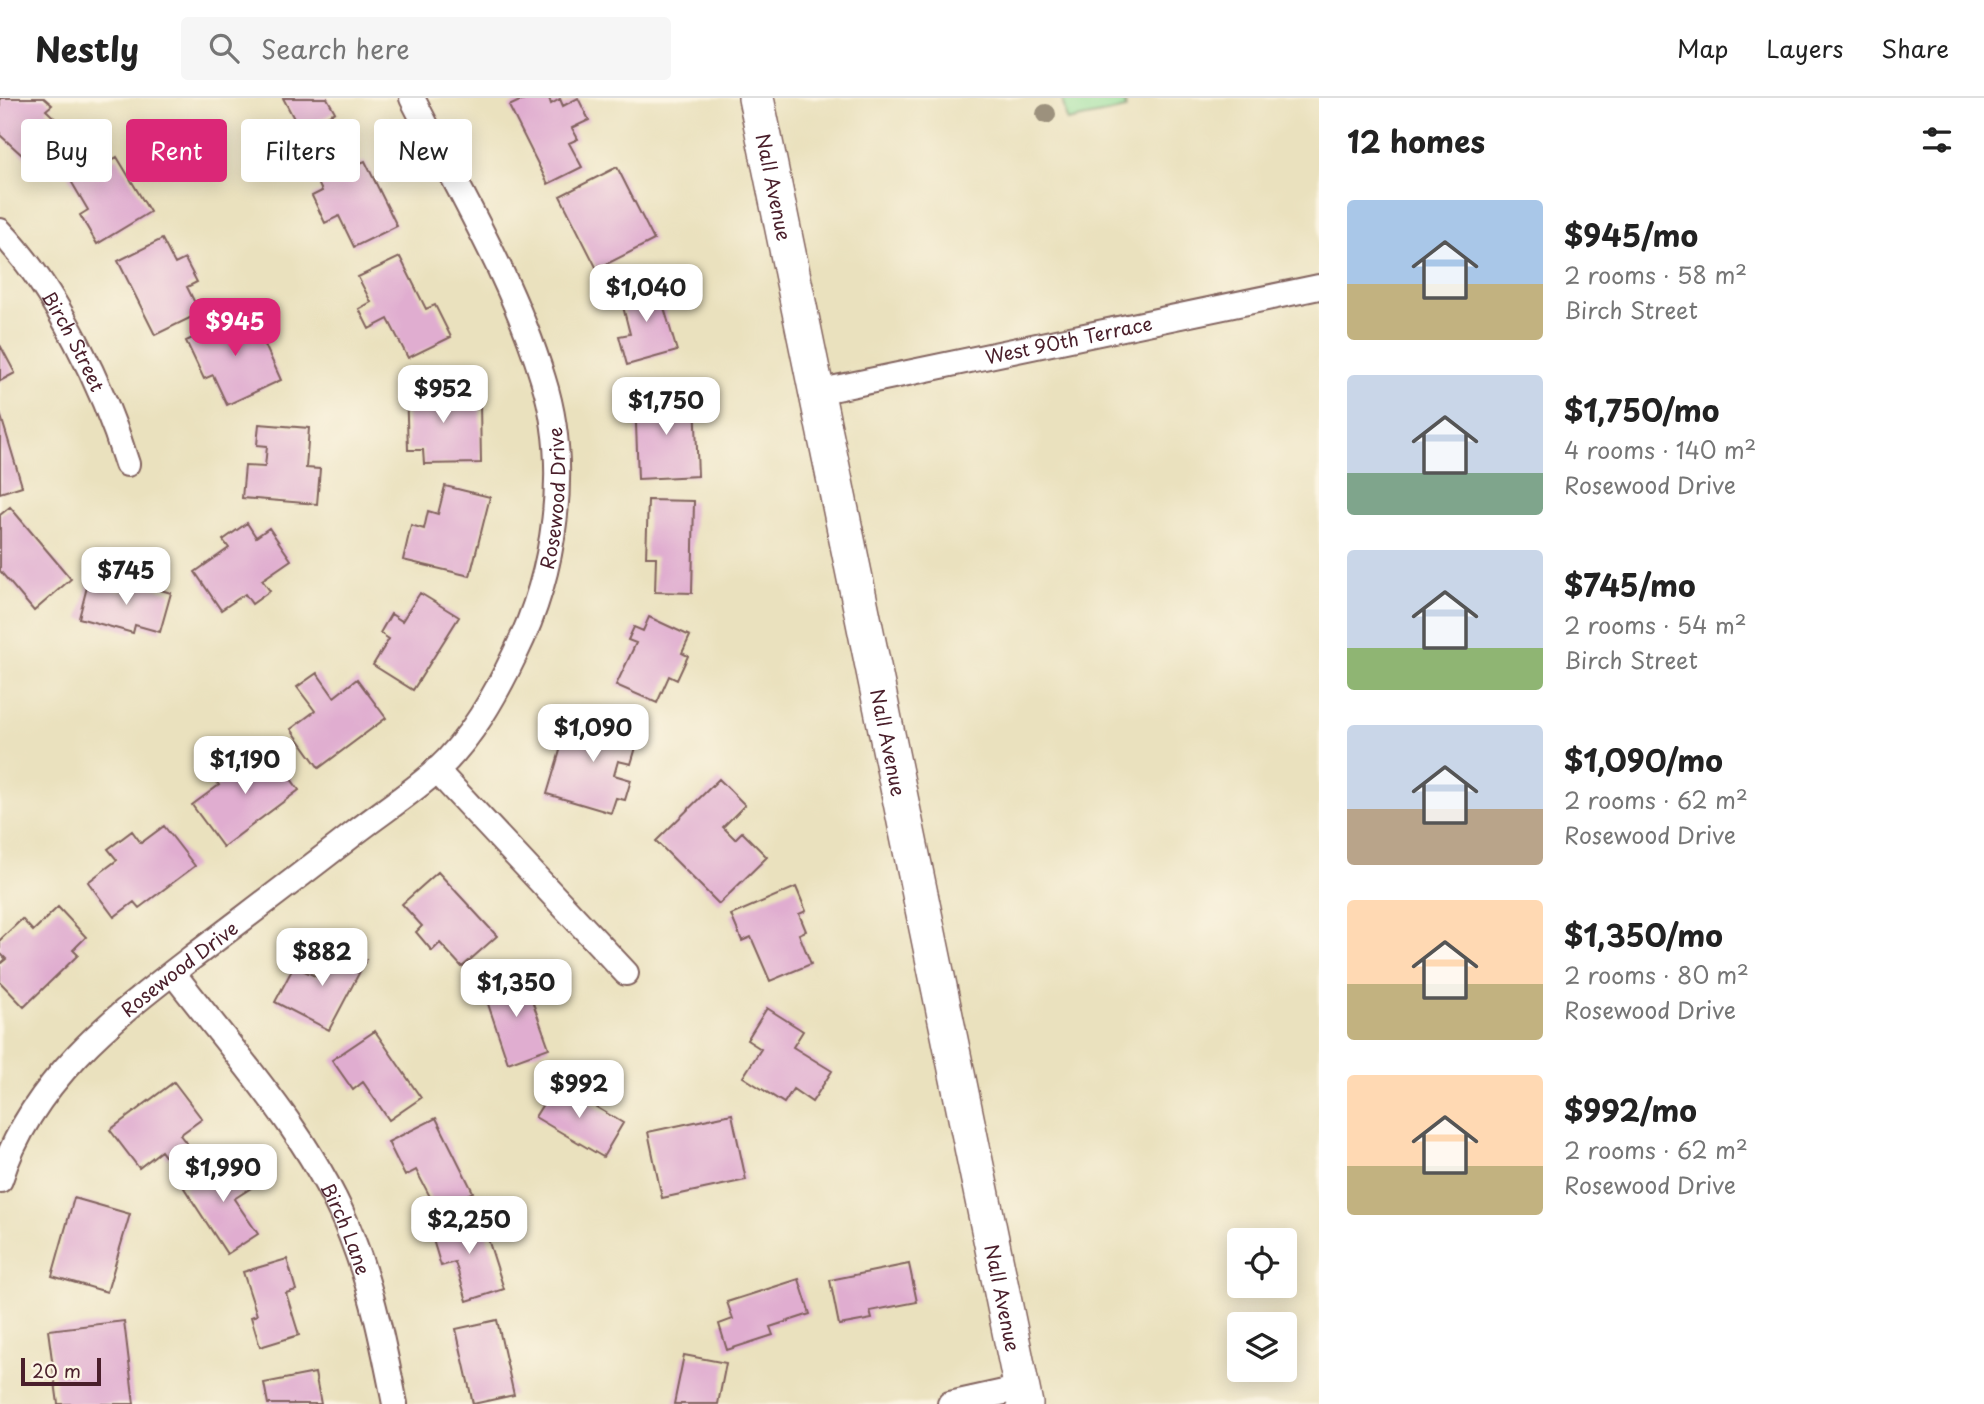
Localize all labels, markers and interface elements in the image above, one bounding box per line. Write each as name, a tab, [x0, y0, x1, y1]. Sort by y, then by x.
search box	[181, 17, 671, 80]
text: Nestly	[35, 23, 139, 73]
icon: search	[205, 29, 243, 67]
text: Search here	[261, 29, 410, 68]
text: Map	[1677, 30, 1728, 66]
text: Layers	[1766, 30, 1843, 66]
text: Share	[1881, 30, 1949, 66]
text: 12 homes	[1347, 118, 1485, 163]
chip: Buy	[21, 119, 112, 182]
chip: Rent	[126, 119, 227, 182]
chip: Filters	[241, 119, 360, 182]
chip: New	[374, 119, 472, 182]
icon: filters	[1918, 121, 1956, 159]
street label: Nall Avenue	[750, 131, 799, 243]
text: $945/mo	[1564, 212, 1698, 257]
icon: home	[1403, 228, 1487, 312]
text: 2 rooms · 58 m²	[1564, 257, 1747, 292]
pin: $1,040	[589, 264, 703, 324]
text: $1,040	[606, 269, 686, 304]
street label: Birch Street	[36, 285, 112, 396]
text: Birch Street	[1564, 292, 1698, 327]
pin: $945	[194, 299, 276, 358]
text: $945	[205, 303, 265, 338]
street label: West 90th Terrace	[983, 308, 1155, 370]
pin: $952	[402, 366, 484, 425]
text: $952	[414, 370, 472, 405]
pin: $1,750	[609, 378, 723, 437]
text: $1,750	[628, 382, 704, 417]
text: $1,750/mo	[1564, 387, 1719, 432]
icon: home	[1403, 403, 1487, 487]
street label: Rosewood Drive	[532, 426, 571, 572]
text: 4 rooms · 140 m²	[1564, 432, 1756, 467]
text: Rosewood Drive	[1564, 467, 1736, 502]
pin: $745	[85, 547, 167, 607]
text: $745	[97, 552, 155, 587]
text: $745/mo	[1564, 562, 1696, 607]
icon: home	[1403, 578, 1487, 662]
text: 2 rooms · 54 m²	[1564, 607, 1747, 642]
text: Birch Street	[1564, 642, 1698, 677]
street label: Nall Avenue	[864, 686, 913, 799]
pin: $1,090	[536, 704, 650, 764]
text: $1,090	[554, 709, 632, 744]
pin: $1,190	[188, 736, 302, 796]
text: $1,090/mo	[1564, 737, 1723, 782]
text: $1,190	[210, 741, 280, 776]
icon: home	[1403, 753, 1487, 837]
text: 2 rooms · 62 m²	[1564, 782, 1748, 817]
text: Rosewood Drive	[1564, 817, 1736, 852]
text: $1,350/mo	[1564, 912, 1723, 957]
street label: Rosewood Drive	[114, 914, 243, 1023]
pin: $882	[281, 928, 363, 988]
icon: home	[1403, 928, 1487, 1012]
text: $882	[292, 933, 352, 968]
text: 2 rooms · 80 m²	[1564, 957, 1749, 992]
pin: $1,350	[459, 960, 573, 1019]
text: $1,350	[477, 964, 555, 999]
text: Rosewood Drive	[1564, 992, 1736, 1027]
pin: $992	[538, 1060, 620, 1120]
text: $992	[550, 1065, 608, 1100]
text: $992/mo	[1564, 1087, 1697, 1132]
icon: home	[1403, 1103, 1487, 1187]
text: 2 rooms · 62 m²	[1564, 1132, 1748, 1167]
pin: $1,990	[166, 1144, 280, 1204]
text: $1,990	[185, 1149, 261, 1184]
text: Rosewood Drive	[1564, 1167, 1736, 1202]
street label: Birch Lane	[314, 1177, 378, 1278]
pin: $2,250	[412, 1196, 526, 1256]
text: $2,250	[427, 1201, 511, 1236]
map controls	[1227, 1228, 1297, 1382]
button: locate	[1227, 1228, 1297, 1298]
street label: Nall Avenue	[978, 1242, 1028, 1354]
button: layers	[1227, 1312, 1297, 1382]
scale bar	[21, 1355, 102, 1387]
text: 20 m	[32, 1356, 81, 1384]

